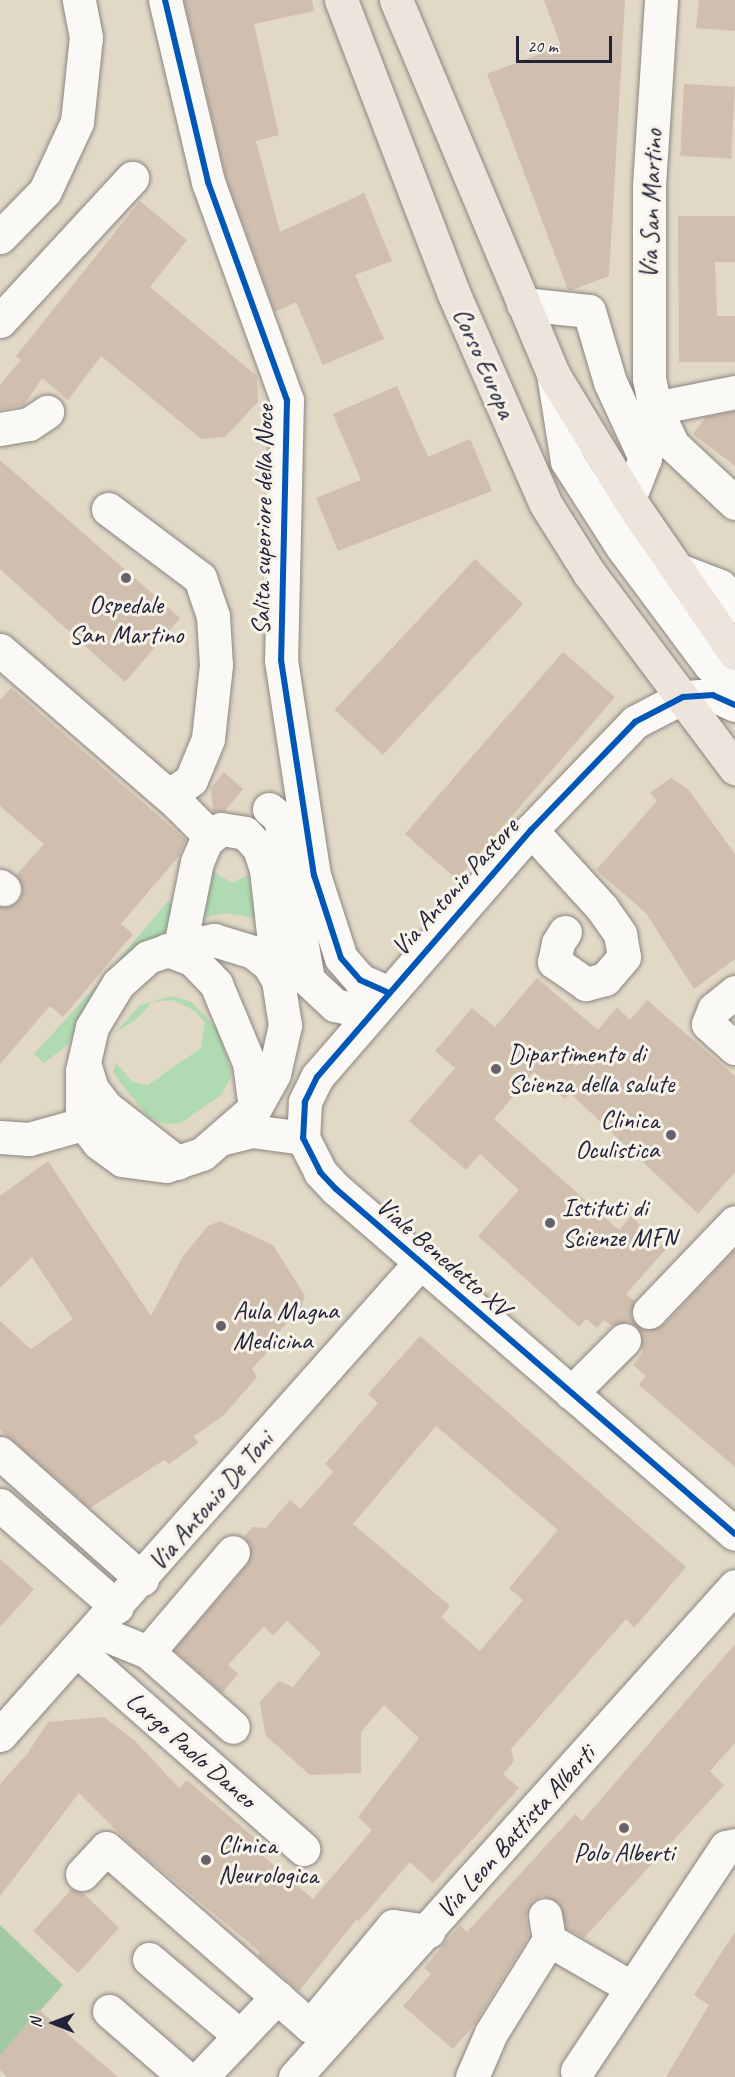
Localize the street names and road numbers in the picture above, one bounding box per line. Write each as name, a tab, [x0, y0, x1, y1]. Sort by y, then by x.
street label: Via San Martino	[633, 129, 669, 279]
street label: Corso Europa	[446, 303, 522, 423]
street label: Salita superiore della Noce	[245, 405, 281, 635]
street label: Via Antonio Pastore	[385, 811, 525, 963]
street label: Viale Benedetto XV	[370, 1190, 516, 1324]
street label: Via Antonio De Toni	[142, 1425, 280, 1577]
street label: Largo Paolo Daneo	[119, 1685, 263, 1815]
street label: Via Leon Battista Alberti	[430, 1739, 602, 1925]

